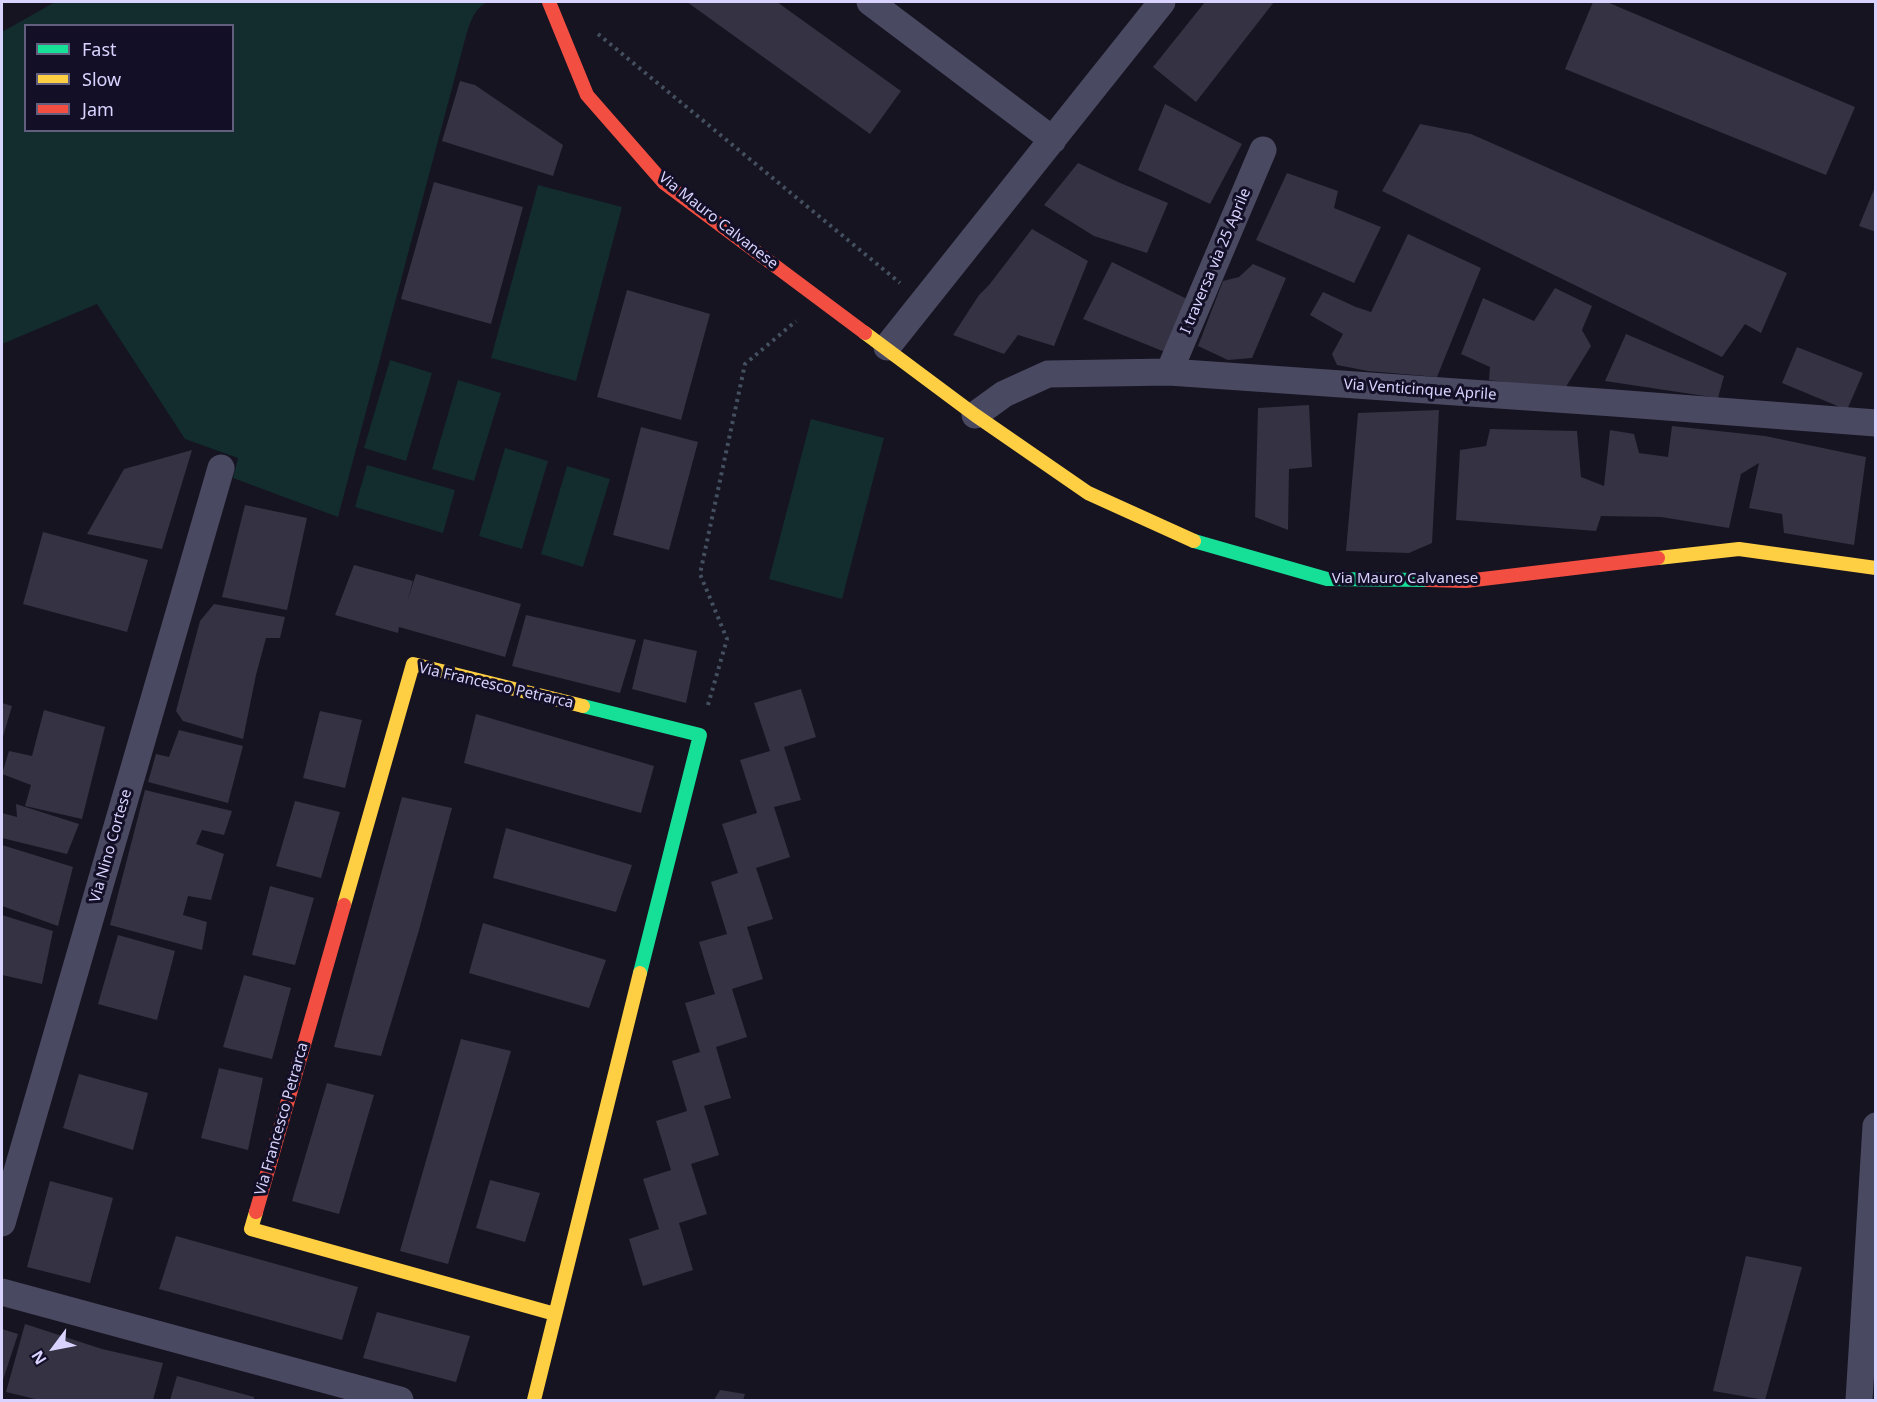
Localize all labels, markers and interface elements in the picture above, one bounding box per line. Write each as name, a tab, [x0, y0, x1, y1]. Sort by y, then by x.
legend	[24, 24, 234, 132]
text: Fast	[82, 37, 117, 61]
text: Slow	[82, 67, 121, 91]
text: Jam	[82, 97, 114, 121]
street label: Via Mauro Calvanese	[655, 169, 781, 273]
street label: I traversa via 25 Aprile	[1177, 185, 1255, 337]
street label: Via Venticinque Aprile	[1343, 376, 1497, 404]
street label: Via Mauro Calvanese	[1332, 570, 1478, 588]
street label: Via Francesco Petrarca	[417, 659, 575, 713]
street label: Via Nino Cortese	[86, 787, 136, 905]
street label: Via Francesco Petrarca	[252, 1040, 312, 1198]
north arrow	[24, 1318, 84, 1378]
text: N	[26, 1346, 52, 1369]

